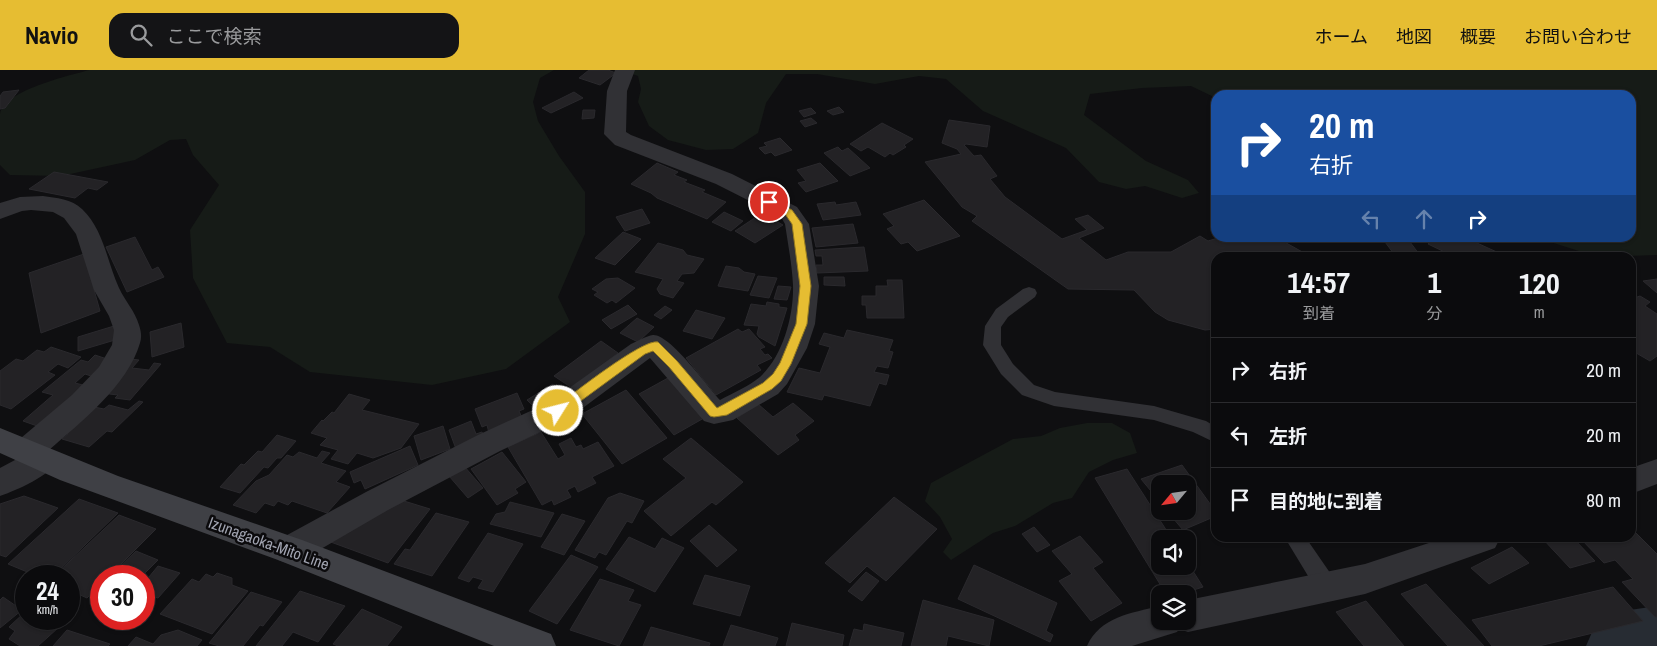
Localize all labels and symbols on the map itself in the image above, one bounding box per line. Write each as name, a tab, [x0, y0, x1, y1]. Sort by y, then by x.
pin	[748, 181, 790, 223]
position arrow	[531, 384, 583, 436]
north arrow	[1151, 475, 1196, 520]
street label: Izunagaoka-Mito Line	[206, 511, 332, 575]
speed limit sign: 30	[90, 565, 155, 630]

